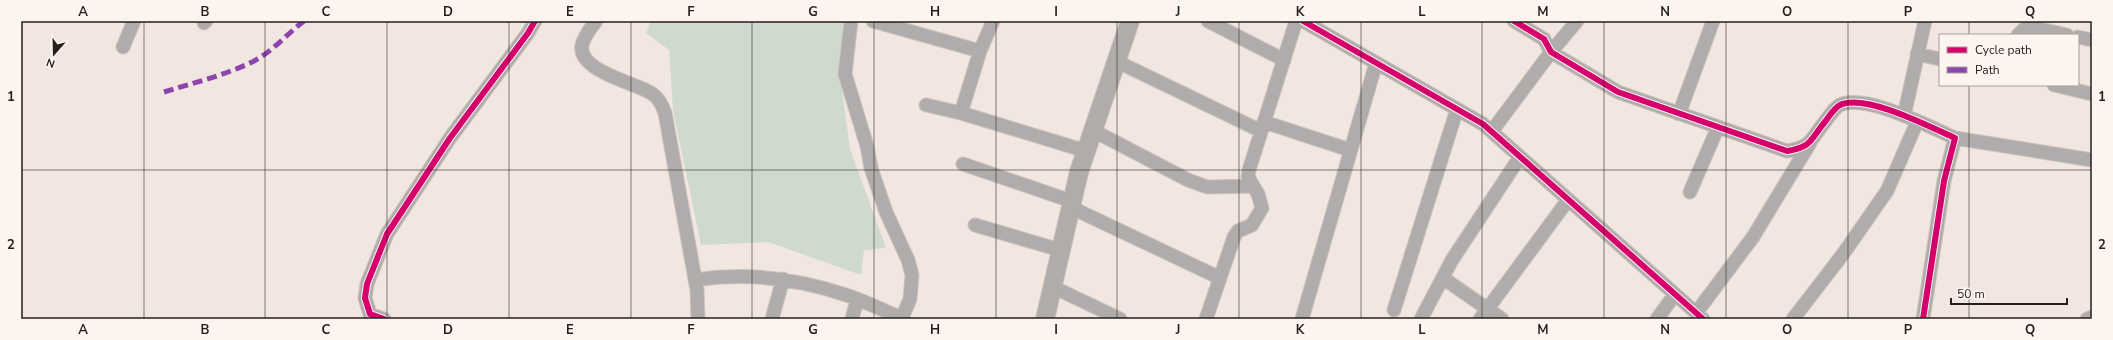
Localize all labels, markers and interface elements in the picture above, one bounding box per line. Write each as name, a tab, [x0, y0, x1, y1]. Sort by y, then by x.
text: A	[78, 3, 88, 21]
text: B	[201, 3, 210, 21]
text: C	[322, 3, 331, 21]
text: D	[443, 3, 453, 21]
text: E	[566, 3, 574, 21]
text: F	[687, 3, 695, 21]
text: G	[808, 3, 818, 21]
text: H	[930, 3, 940, 21]
text: I	[1054, 3, 1058, 21]
text: J	[1175, 3, 1180, 21]
text: K	[1296, 3, 1305, 21]
text: L	[1418, 3, 1426, 21]
text: M	[1537, 3, 1549, 21]
text: N	[1660, 3, 1670, 21]
text: O	[1782, 3, 1792, 21]
text: P	[1904, 3, 1913, 21]
text: Q	[2025, 3, 2035, 21]
north arrow	[34, 34, 74, 74]
legend	[1939, 34, 2079, 86]
text: Cycle path	[1975, 42, 2032, 58]
text: N	[44, 54, 57, 71]
text: Path	[1975, 62, 2000, 78]
text: 1	[7, 88, 15, 106]
text: 1	[2098, 88, 2106, 106]
text: 2	[7, 236, 15, 254]
text: 2	[2098, 236, 2106, 254]
scale bar	[1951, 280, 2067, 306]
text: 50 m	[1957, 286, 1985, 302]
text: A	[78, 321, 88, 339]
text: B	[201, 321, 210, 339]
text: C	[322, 321, 331, 339]
text: D	[443, 321, 453, 339]
text: E	[566, 321, 574, 339]
text: F	[687, 321, 695, 339]
text: G	[808, 321, 818, 339]
text: H	[930, 321, 940, 339]
text: I	[1054, 321, 1058, 339]
text: J	[1175, 321, 1180, 339]
text: K	[1296, 321, 1305, 339]
text: L	[1418, 321, 1426, 339]
text: M	[1537, 321, 1549, 339]
text: N	[1660, 321, 1670, 339]
text: O	[1782, 321, 1792, 339]
text: P	[1904, 321, 1913, 339]
text: Q	[2025, 321, 2035, 339]

